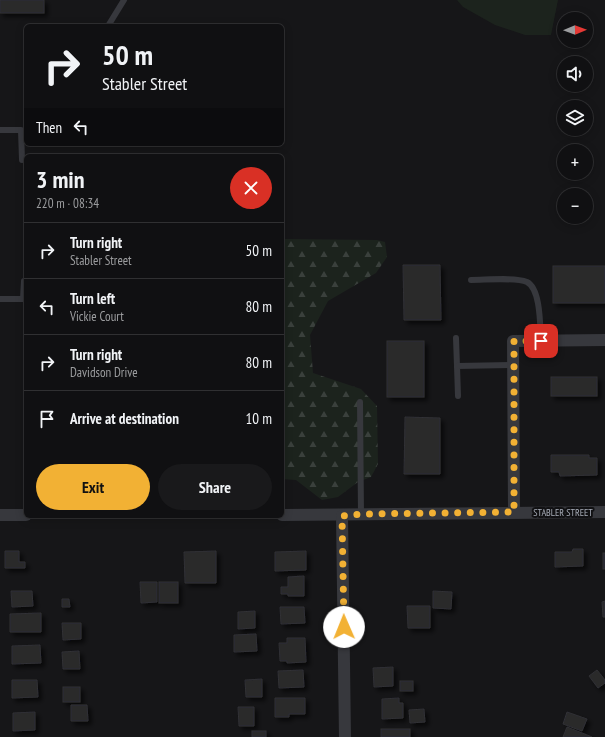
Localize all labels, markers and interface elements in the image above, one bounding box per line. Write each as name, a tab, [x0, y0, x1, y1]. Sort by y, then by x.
north arrow	[557, 12, 593, 48]
map controls	[557, 12, 593, 224]
text: 50 m	[102, 36, 153, 73]
icon: right	[36, 40, 88, 92]
button: sound	[557, 56, 593, 92]
text: Stabler Street	[102, 72, 187, 95]
button: layers	[557, 100, 593, 136]
icon: left	[70, 116, 92, 138]
text: Then	[36, 118, 62, 137]
button: +	[557, 144, 593, 180]
text: 3 min	[36, 164, 84, 195]
button: close	[230, 167, 272, 209]
button: −	[557, 188, 593, 224]
text: 220 m · 08:34	[36, 195, 99, 212]
text: Turn right	[70, 233, 122, 252]
icon: right	[36, 240, 58, 262]
text: 50 m	[246, 241, 272, 260]
text: Stabler Street	[70, 252, 132, 269]
text: Turn left	[70, 289, 115, 308]
icon: left	[36, 296, 58, 318]
text: 80 m	[246, 297, 272, 316]
text: Vickie Court	[70, 308, 124, 325]
pin	[524, 324, 558, 358]
icon: arrive	[530, 330, 552, 352]
text: Turn right	[70, 345, 122, 364]
icon: right	[36, 352, 58, 374]
text: 80 m	[246, 353, 272, 372]
text: Davidson Drive	[70, 364, 138, 381]
icon: arrive	[36, 408, 58, 430]
text: Arrive at destination	[70, 409, 179, 428]
text: 10 m	[246, 409, 272, 428]
button: Exit	[36, 464, 150, 510]
button: Share	[158, 464, 272, 510]
street label: STABLER STREET	[533, 506, 593, 519]
position arrow	[323, 606, 365, 648]

